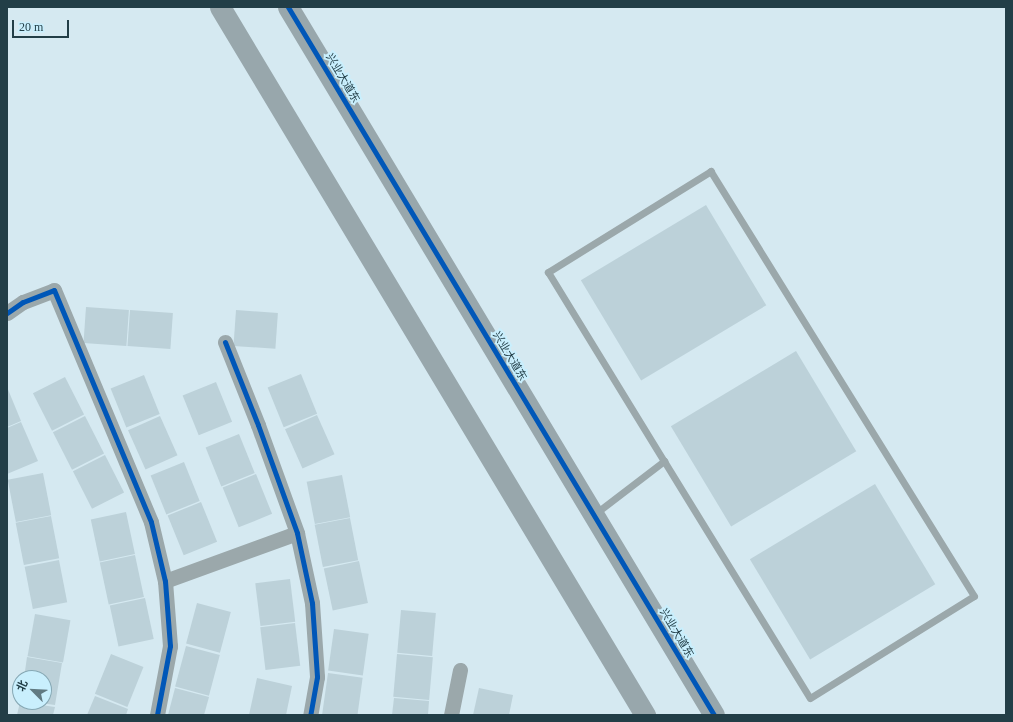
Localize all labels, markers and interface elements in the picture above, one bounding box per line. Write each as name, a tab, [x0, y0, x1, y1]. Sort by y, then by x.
scale bar	[14, 12, 71, 38]
text: 20 m	[19, 20, 43, 34]
street label: 兴业大道东	[323, 51, 363, 105]
street label: 兴业大道东	[490, 329, 530, 383]
street label: 兴业大道东	[657, 606, 697, 660]
north arrow	[12, 670, 52, 710]
text: 北	[14, 678, 30, 693]

